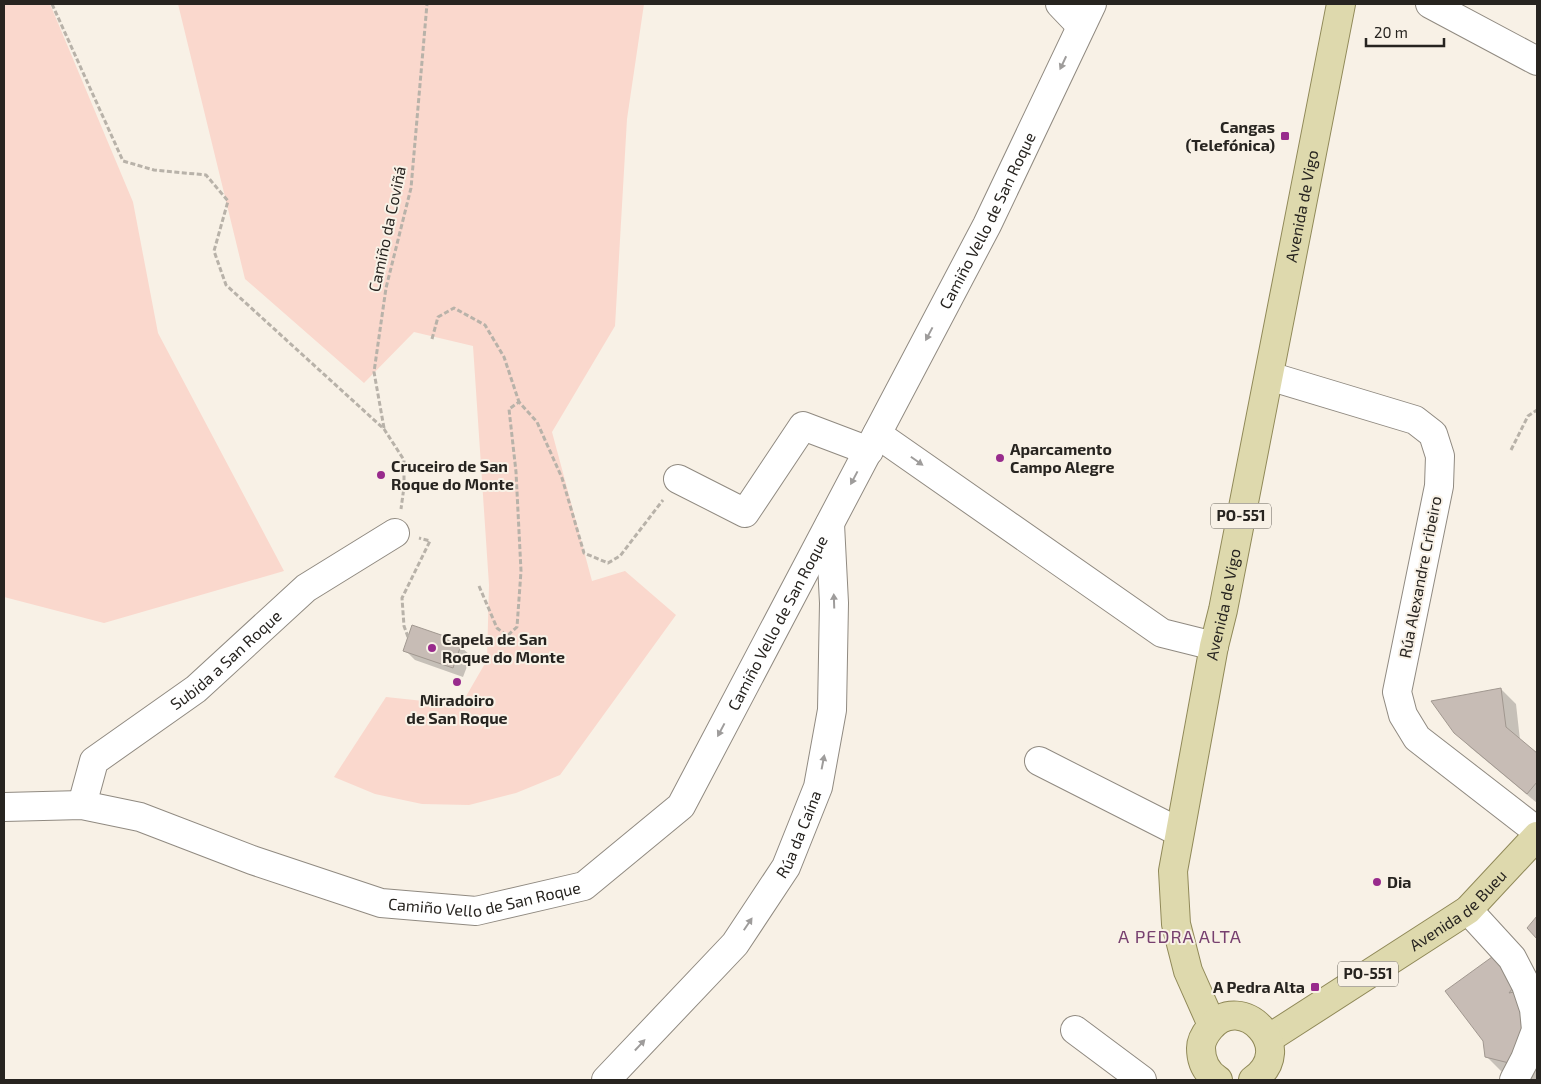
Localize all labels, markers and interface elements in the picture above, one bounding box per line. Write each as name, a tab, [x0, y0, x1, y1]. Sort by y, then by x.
scale bar	[1366, 15, 1444, 47]
text: 20 m	[1374, 23, 1408, 41]
one-way arrow	[1059, 56, 1067, 70]
place label: Cangas (Telefónica)	[1185, 117, 1275, 154]
street label: Camiño Vello de San Roque	[935, 129, 1039, 312]
marker: Cangas (Telefónica)	[1279, 130, 1291, 142]
street label: Avenida de Vigo	[1281, 148, 1321, 264]
street label: Camiño da Coviñá	[364, 164, 409, 293]
one-way arrow	[925, 327, 933, 342]
place label: Aparcamento Campo Alegre	[1010, 439, 1114, 476]
marker: Aparcamento Campo Alegre	[994, 452, 1006, 464]
place label: Cruceiro de San Roque do Monte	[391, 456, 514, 493]
one-way arrow	[911, 456, 924, 466]
marker: Cruceiro de San Roque do Monte	[375, 469, 387, 481]
one-way arrow	[850, 471, 858, 486]
street label: Rúa Alexandre Cribeiro	[1394, 494, 1445, 660]
road number: PO-551	[1211, 504, 1271, 528]
street label: Camiño Vello de San Roque	[723, 532, 831, 714]
street label: Avenida de Vigo	[1202, 547, 1244, 662]
one-way arrow	[830, 593, 838, 609]
street label: Subida a San Roque	[166, 606, 285, 713]
place label: Capela de San Roque do Monte	[442, 629, 565, 666]
marker: Capela de San Roque do Monte	[426, 642, 438, 654]
marker: Miradoiro de San Roque	[451, 676, 463, 688]
place label: Miradoiro de San Roque	[406, 690, 508, 727]
one-way arrow	[717, 723, 725, 738]
one-way arrow	[819, 754, 827, 770]
street label: Rúa da Caína	[771, 787, 825, 881]
street label: Avenida de Bueu	[1406, 865, 1510, 954]
place label: Dia	[1387, 872, 1411, 891]
marker: Dia	[1371, 876, 1383, 888]
street label: Camiño Vello de San Roque	[387, 877, 582, 921]
one-way arrow	[743, 917, 753, 931]
district label: A PEDRA ALTA	[1118, 925, 1242, 947]
road number: PO-551	[1338, 962, 1398, 986]
place label: A Pedra Alta	[1213, 977, 1305, 996]
marker: A Pedra Alta	[1309, 981, 1321, 993]
one-way arrow	[634, 1040, 646, 1052]

